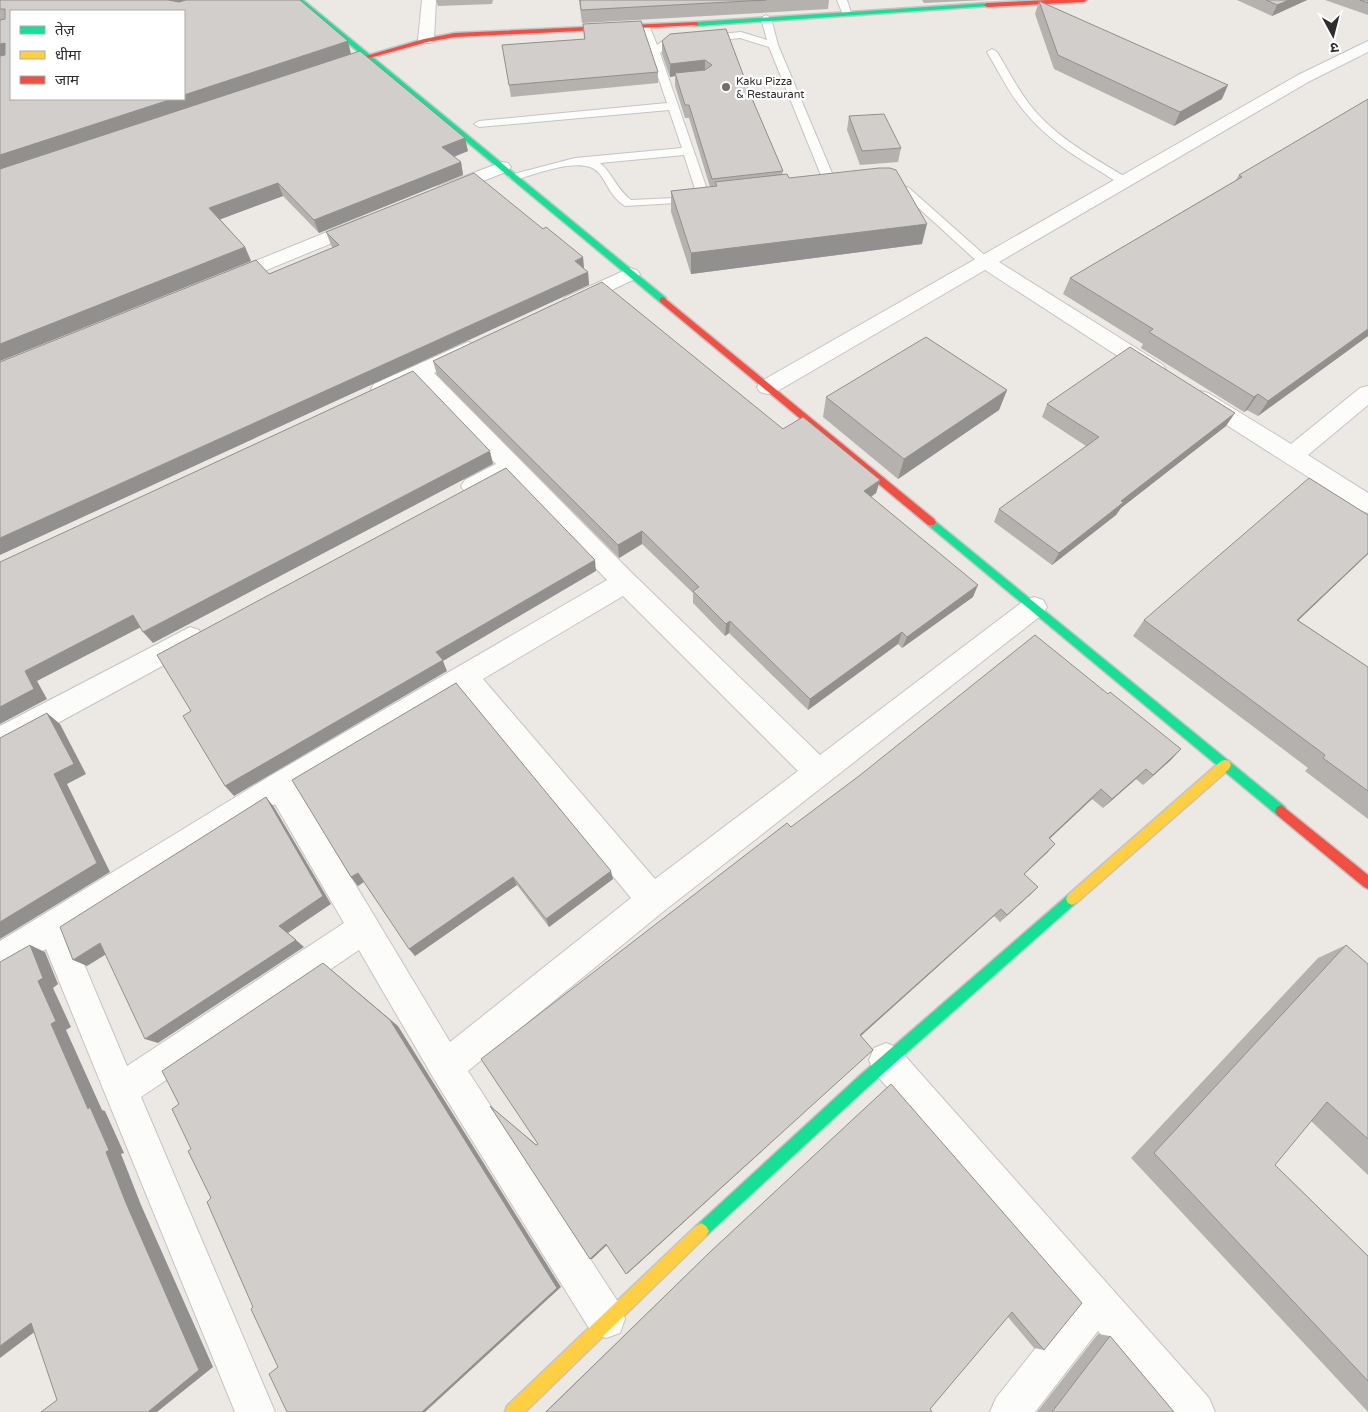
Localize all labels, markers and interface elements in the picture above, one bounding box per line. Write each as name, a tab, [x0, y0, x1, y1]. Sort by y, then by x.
legend	[10, 10, 185, 100]
north arrow	[1308, 10, 1358, 60]
text: तेज़	[55, 21, 76, 39]
text: उ	[1329, 38, 1340, 56]
text: धीमा	[55, 46, 82, 64]
text: जाम	[55, 71, 80, 89]
place label: Kaku Pizza & Restaurant	[736, 75, 804, 101]
marker: Kaku Pizza & Restaurant	[720, 81, 732, 93]

